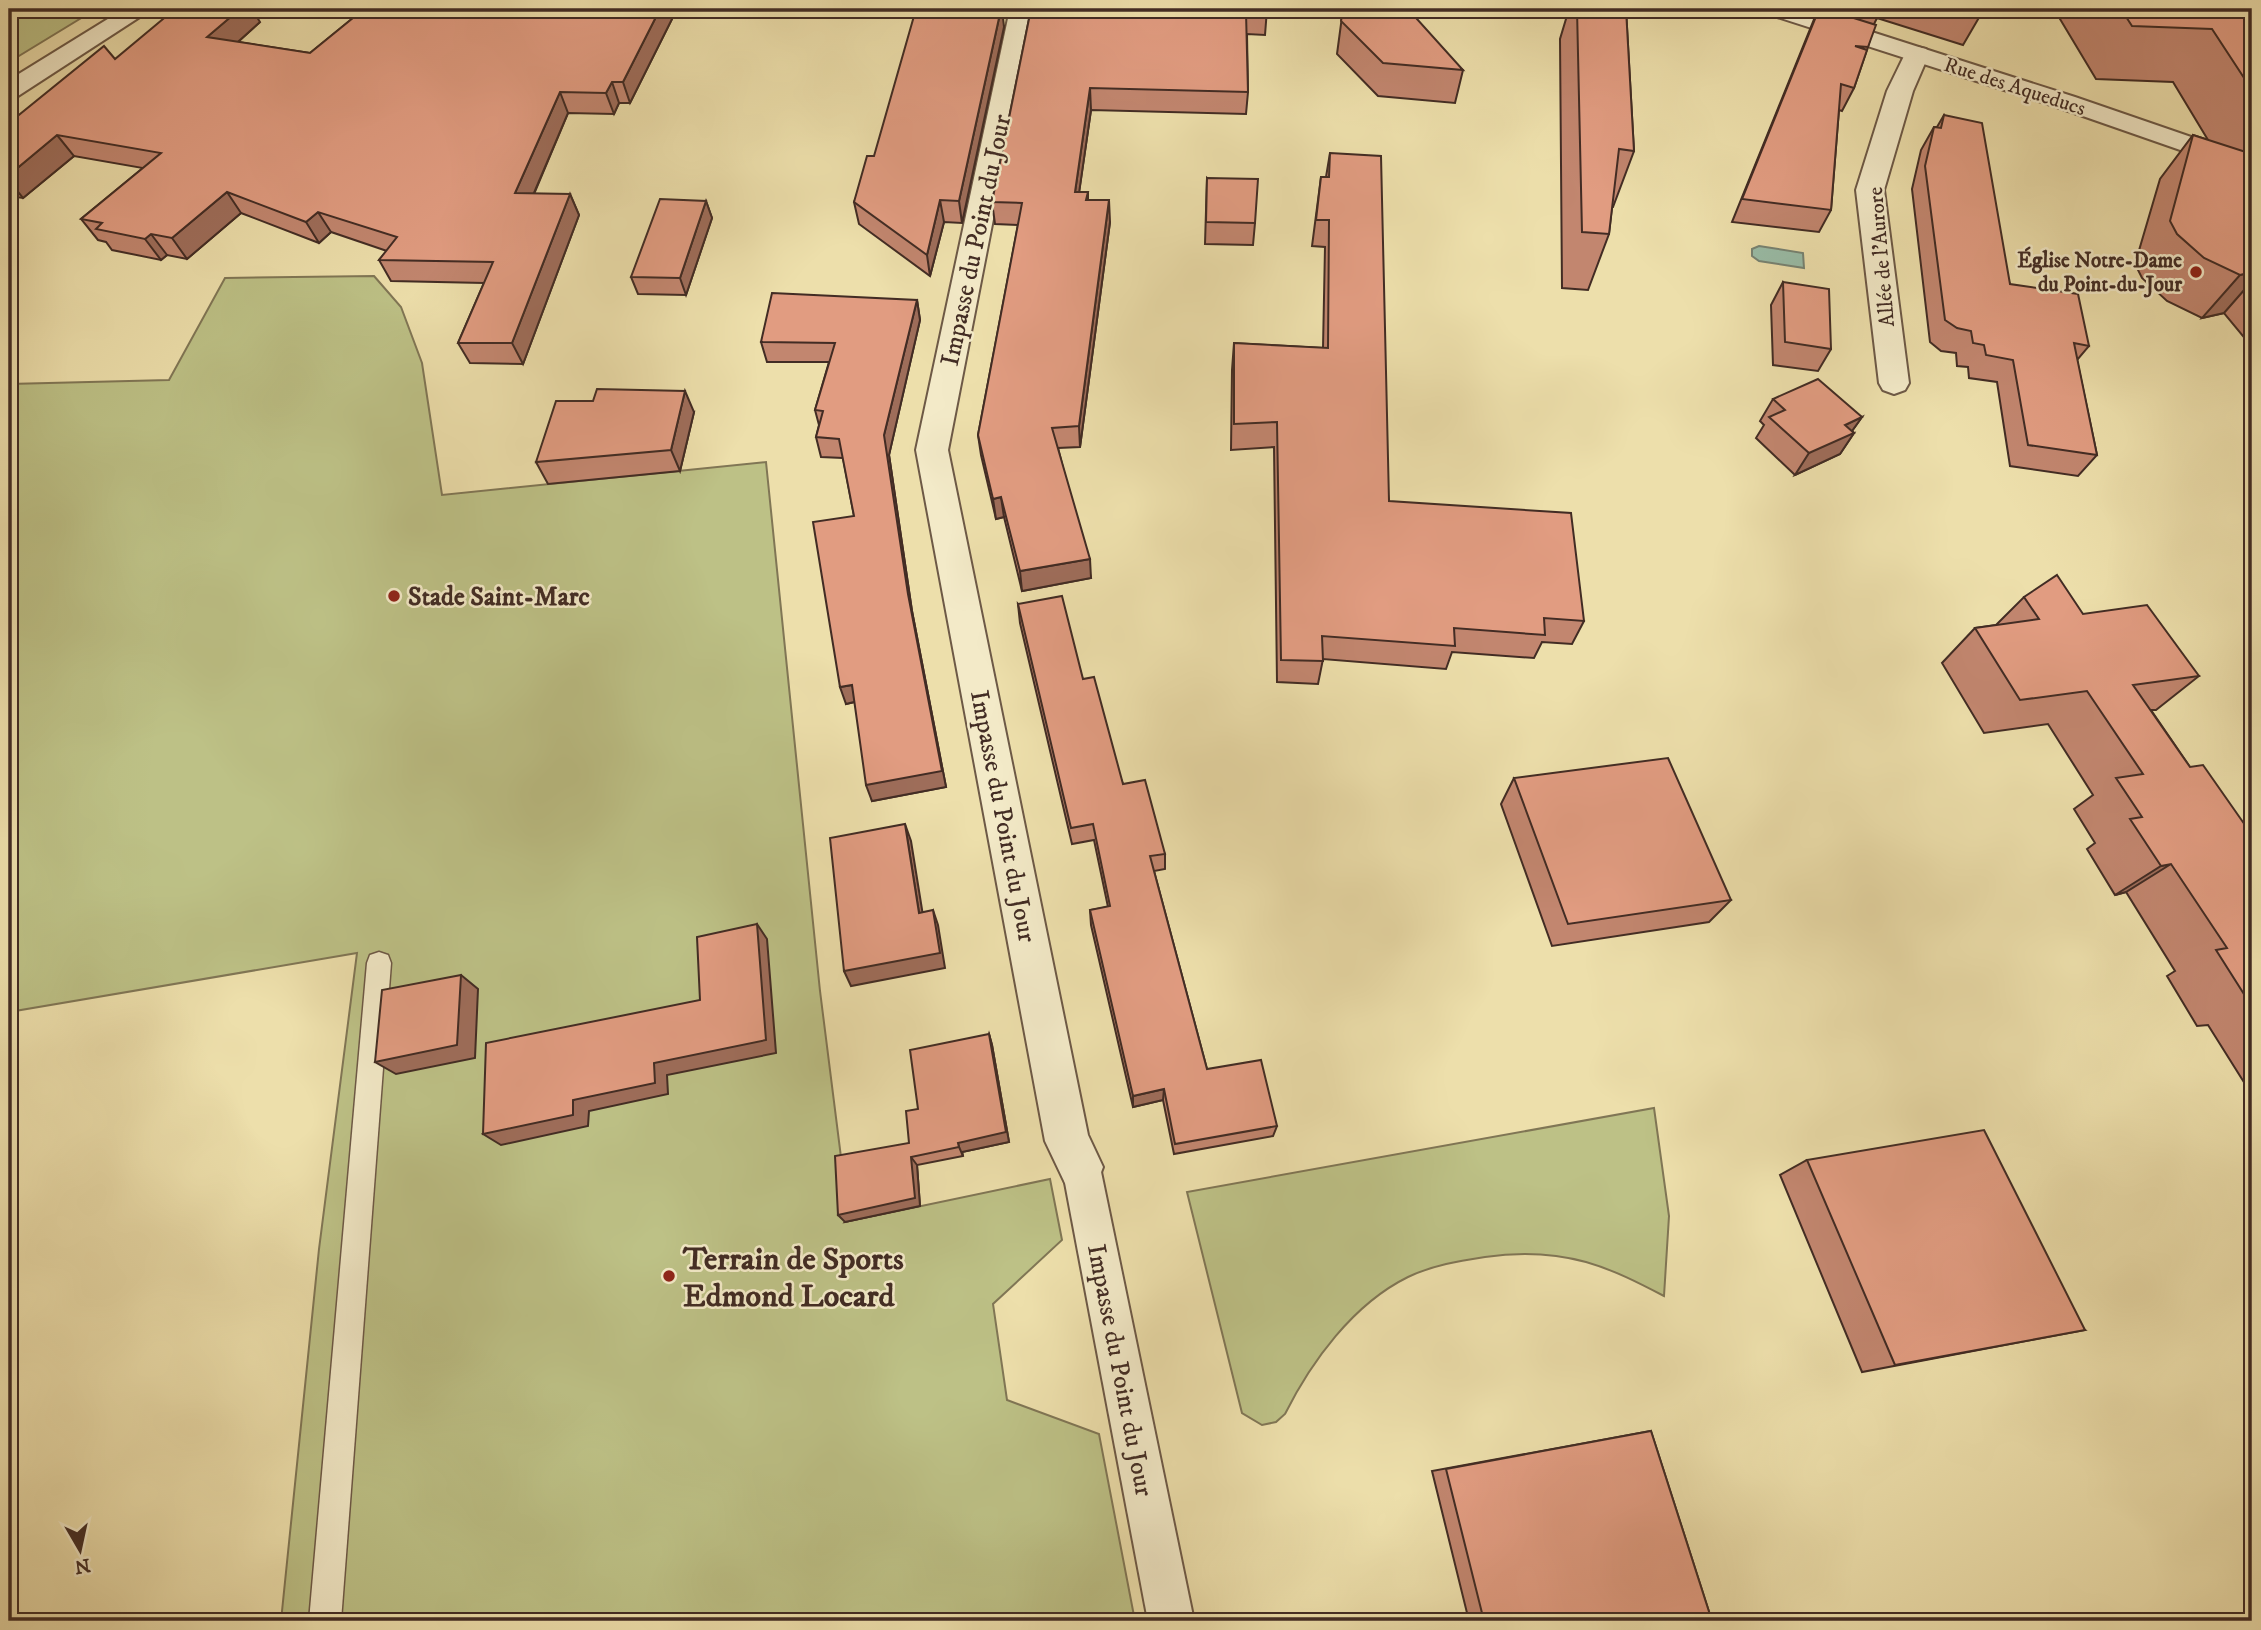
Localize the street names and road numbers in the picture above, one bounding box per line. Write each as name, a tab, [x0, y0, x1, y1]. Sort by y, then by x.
street label: Rue des Aqueducs	[1941, 52, 2089, 122]
street label: Impasse du Point du Jour	[934, 111, 1019, 369]
street label: Allée de l'Aurore	[1863, 186, 1901, 328]
street label: Impasse du Point du Jour	[962, 687, 1043, 946]
street label: Impasse du Point du Jour	[1079, 1241, 1160, 1500]

